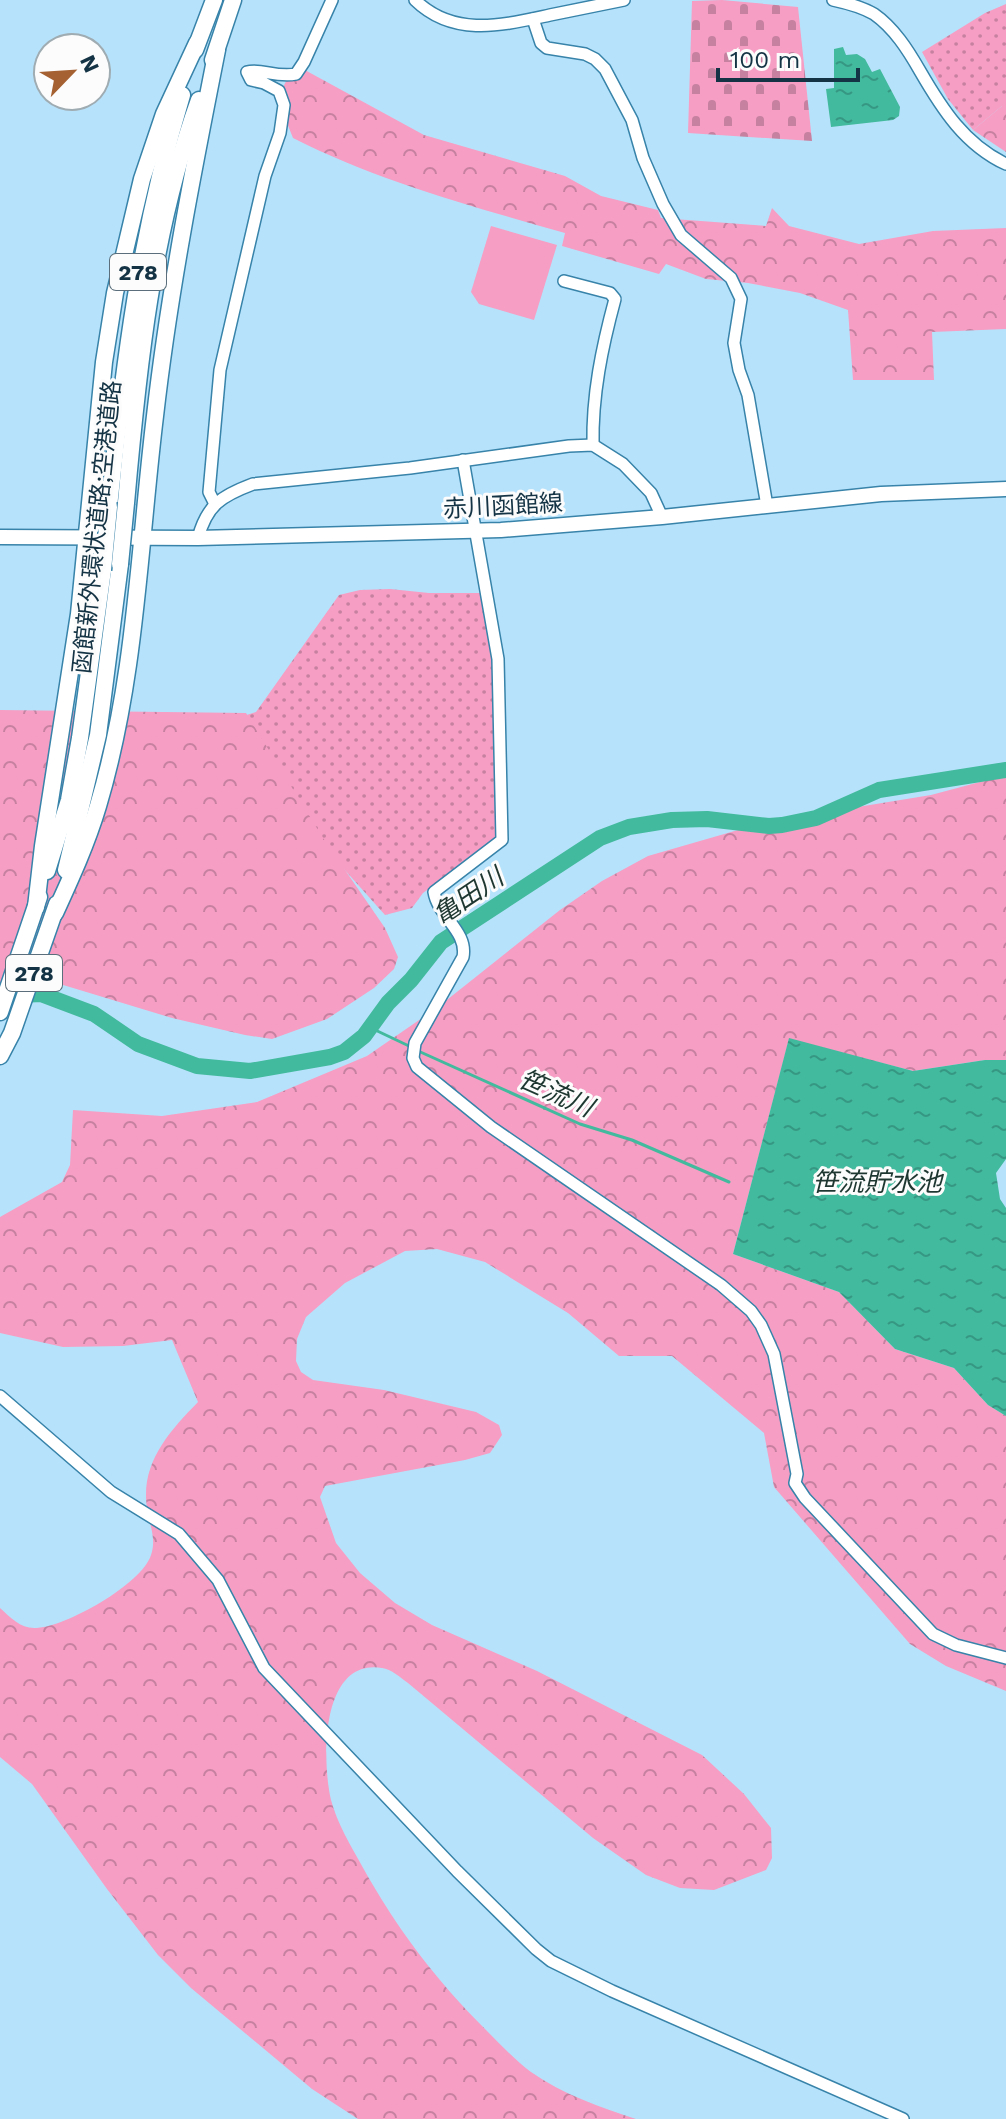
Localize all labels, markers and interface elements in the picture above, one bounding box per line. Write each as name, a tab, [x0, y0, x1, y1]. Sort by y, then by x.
north arrow	[32, 32, 112, 112]
scale bar	[718, 32, 858, 82]
text: 100 m	[730, 46, 800, 74]
text: N	[75, 51, 104, 76]
road number: 278	[110, 254, 166, 290]
street label: 函館新外環状道路;空港道路	[68, 379, 126, 675]
street label: 赤川函館線	[442, 489, 564, 523]
water label: 亀田川	[427, 860, 511, 930]
road number: 278	[6, 955, 62, 991]
water label: 笹流川	[514, 1063, 600, 1124]
water label: 笹流貯水池	[812, 1167, 945, 1197]

